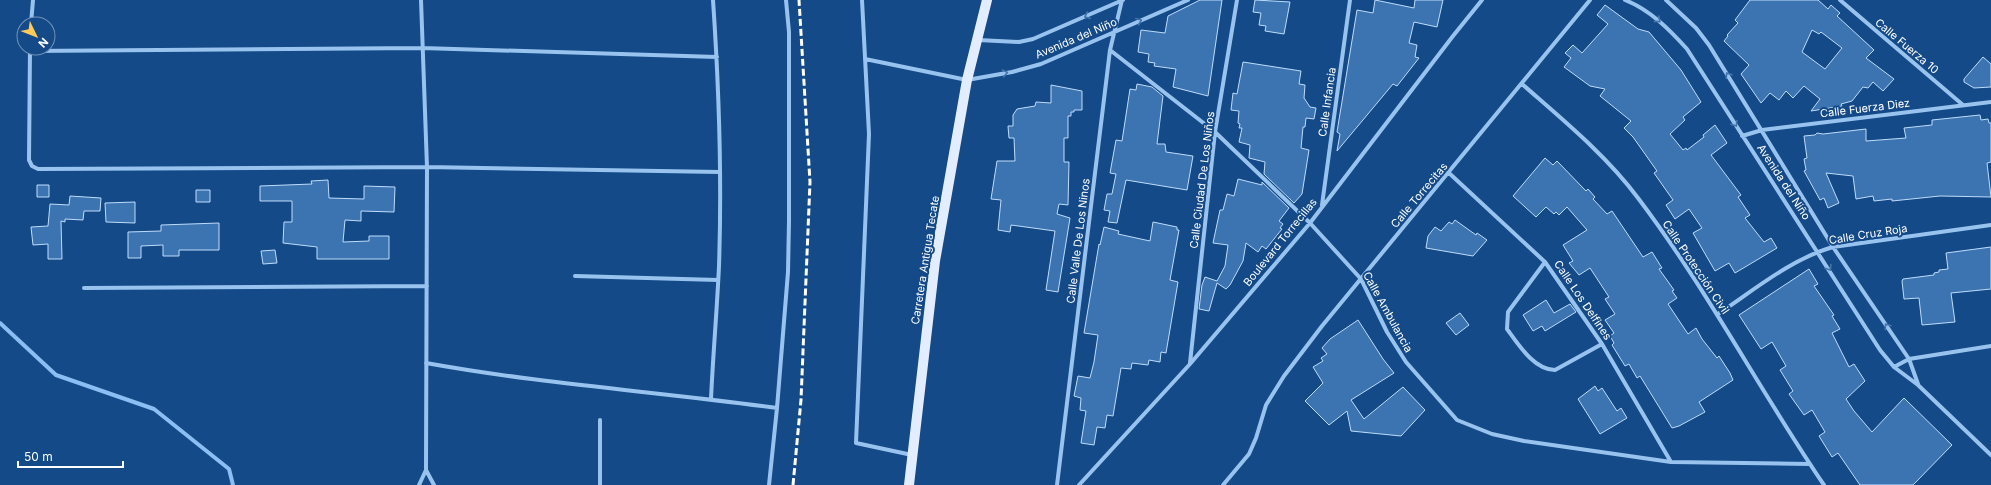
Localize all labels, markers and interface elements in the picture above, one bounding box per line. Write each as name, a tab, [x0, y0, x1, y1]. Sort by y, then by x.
one-way arrow	[1084, 11, 1091, 19]
street label: Avenida del Niño	[1033, 14, 1119, 62]
one-way arrow	[1654, 15, 1661, 22]
street label: Calle Fuerza 10	[1872, 15, 1942, 77]
north arrow	[16, 16, 56, 56]
one-way arrow	[1135, 18, 1143, 26]
text: N	[35, 35, 51, 51]
street label: Calle Infancia	[1315, 66, 1339, 138]
one-way arrow	[1002, 69, 1009, 78]
one-way arrow	[1725, 72, 1733, 79]
street label: Calle Fuerza Diez	[1819, 96, 1911, 120]
street label: Calle Ciudad De Los Niños	[1187, 110, 1217, 249]
one-way arrow	[1730, 120, 1738, 127]
street label: Avenida del Niño	[1754, 142, 1814, 223]
street label: Calle Torrecitas	[1388, 159, 1451, 231]
street label: Calle Valle De Los Ninos	[1063, 177, 1093, 304]
street label: Carretera Antigua Tecate	[908, 195, 942, 325]
street label: Boulevard Torrecillas	[1240, 195, 1320, 289]
street label: Calle Protección Civil	[1659, 217, 1733, 317]
street label: Calle Cruz Roja	[1828, 221, 1908, 247]
street label: Calle Los Delfines	[1551, 257, 1615, 343]
one-way arrow	[1824, 264, 1831, 271]
street label: Calle Ambulancia	[1360, 269, 1416, 355]
one-way arrow	[1885, 324, 1892, 331]
scale bar	[18, 443, 123, 469]
text: 50 m	[24, 449, 53, 464]

